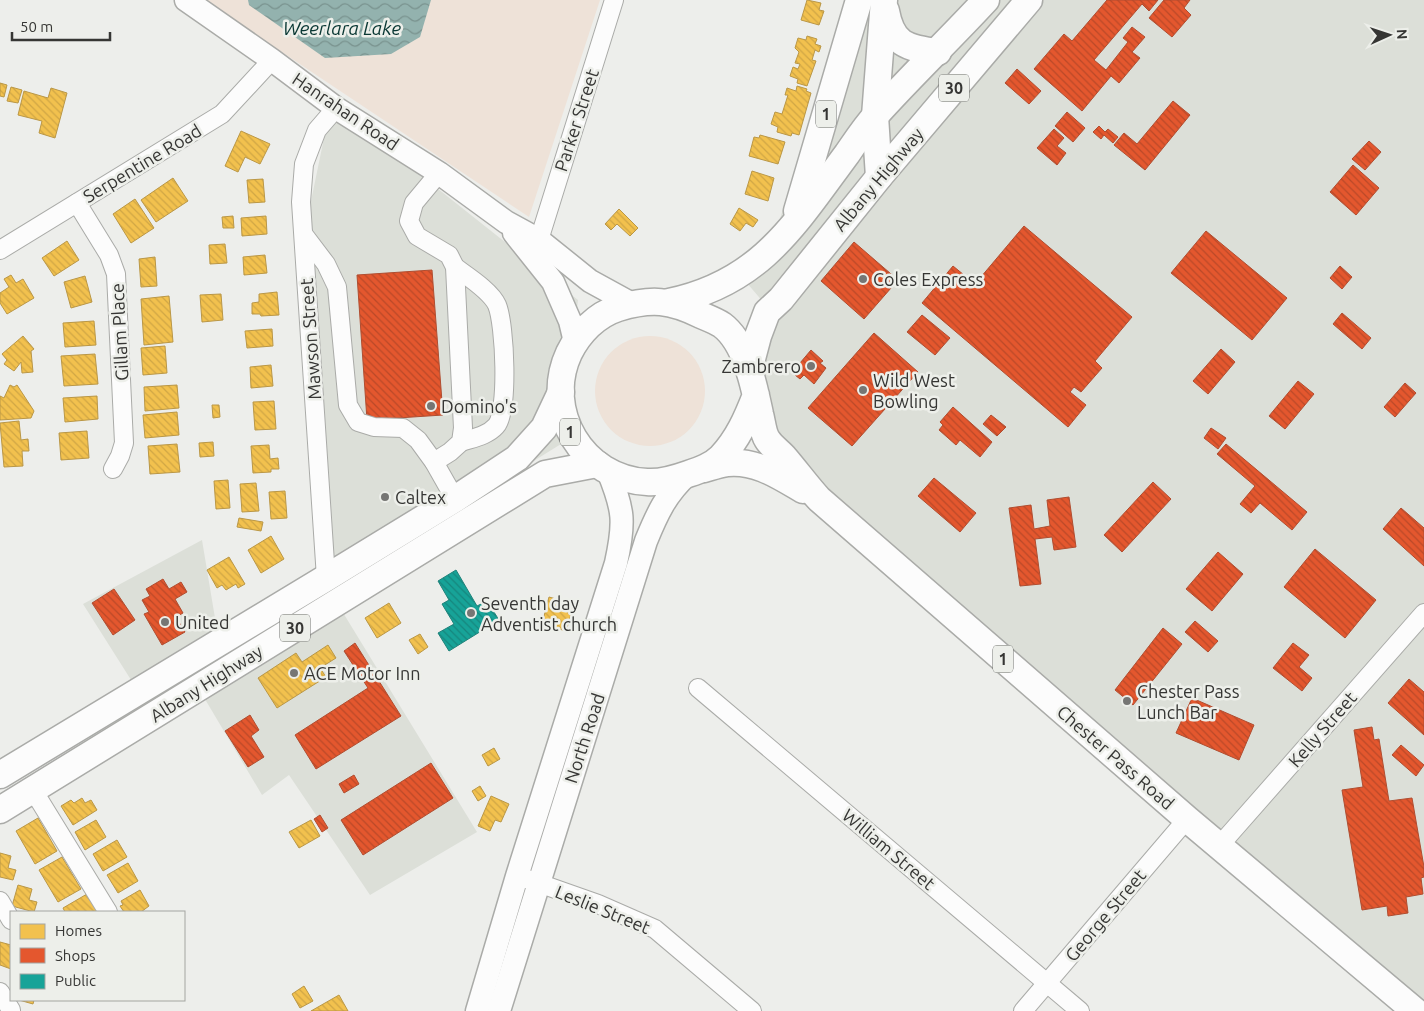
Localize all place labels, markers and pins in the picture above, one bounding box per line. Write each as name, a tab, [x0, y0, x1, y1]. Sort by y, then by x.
place label: Coles Express	[873, 269, 984, 289]
marker: Coles Express	[857, 273, 869, 285]
place label: Zambrero	[721, 356, 801, 376]
marker: Zambrero	[805, 360, 817, 372]
place label: Wild West Bowling	[873, 370, 955, 411]
marker: Wild West Bowling	[857, 384, 869, 396]
place label: Domino's	[441, 396, 517, 416]
marker: Domino's	[425, 400, 437, 412]
place label: Caltex	[395, 487, 446, 507]
marker: Caltex	[379, 491, 391, 503]
place label: Seventh day Adventist church	[481, 593, 617, 634]
marker: Seventh day Adventist church	[465, 607, 477, 619]
place label: United	[175, 612, 229, 632]
marker: United	[159, 616, 171, 628]
place label: ACE Motor Inn	[304, 663, 421, 683]
marker: ACE Motor Inn	[288, 667, 300, 679]
place label: Chester Pass Lunch Bar	[1137, 681, 1240, 722]
marker: Chester Pass Lunch Bar	[1121, 695, 1133, 707]

